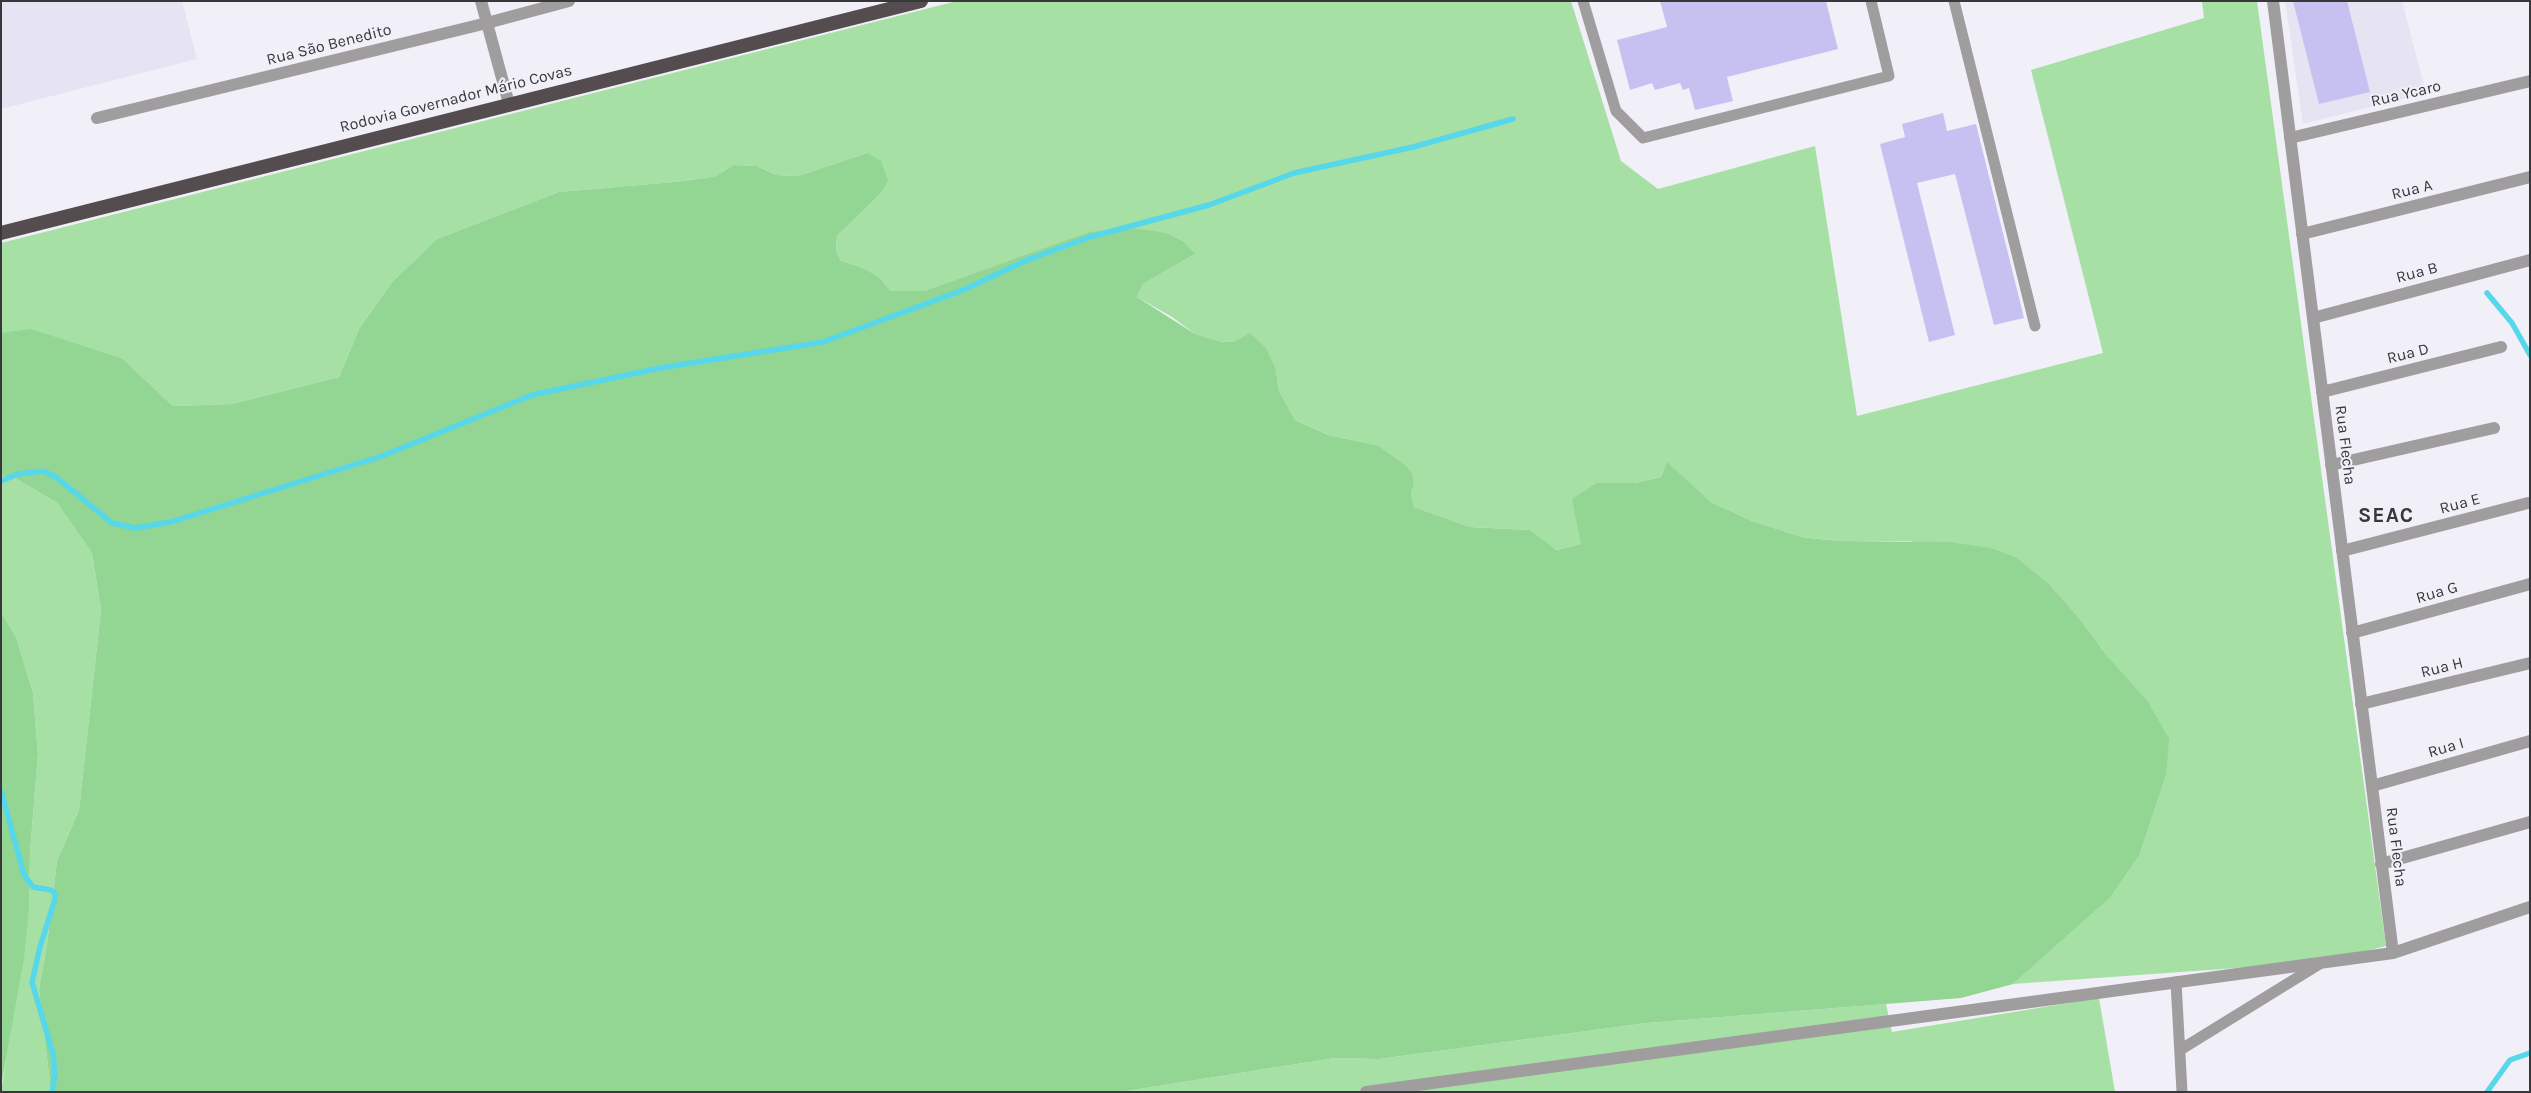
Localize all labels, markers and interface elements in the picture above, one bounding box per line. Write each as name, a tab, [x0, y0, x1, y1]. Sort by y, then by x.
street label: Rua São Benedito	[265, 20, 393, 70]
street label: Rodovia Governador Mário Covas	[338, 61, 574, 137]
street label: Rua Ycaro	[2369, 77, 2443, 111]
street label: Rua A	[2390, 176, 2434, 204]
street label: Rua B	[2394, 258, 2440, 288]
street label: Rua D	[2385, 340, 2431, 368]
street label: Rua Flecha	[2331, 404, 2359, 486]
street label: Rua E	[2438, 489, 2482, 519]
district label: SEAC	[2357, 503, 2415, 529]
street label: Rua G	[2414, 578, 2460, 608]
street label: Rua H	[2419, 654, 2465, 682]
street label: Rua I	[2426, 734, 2466, 762]
street label: Rua Flecha	[2382, 806, 2410, 888]

